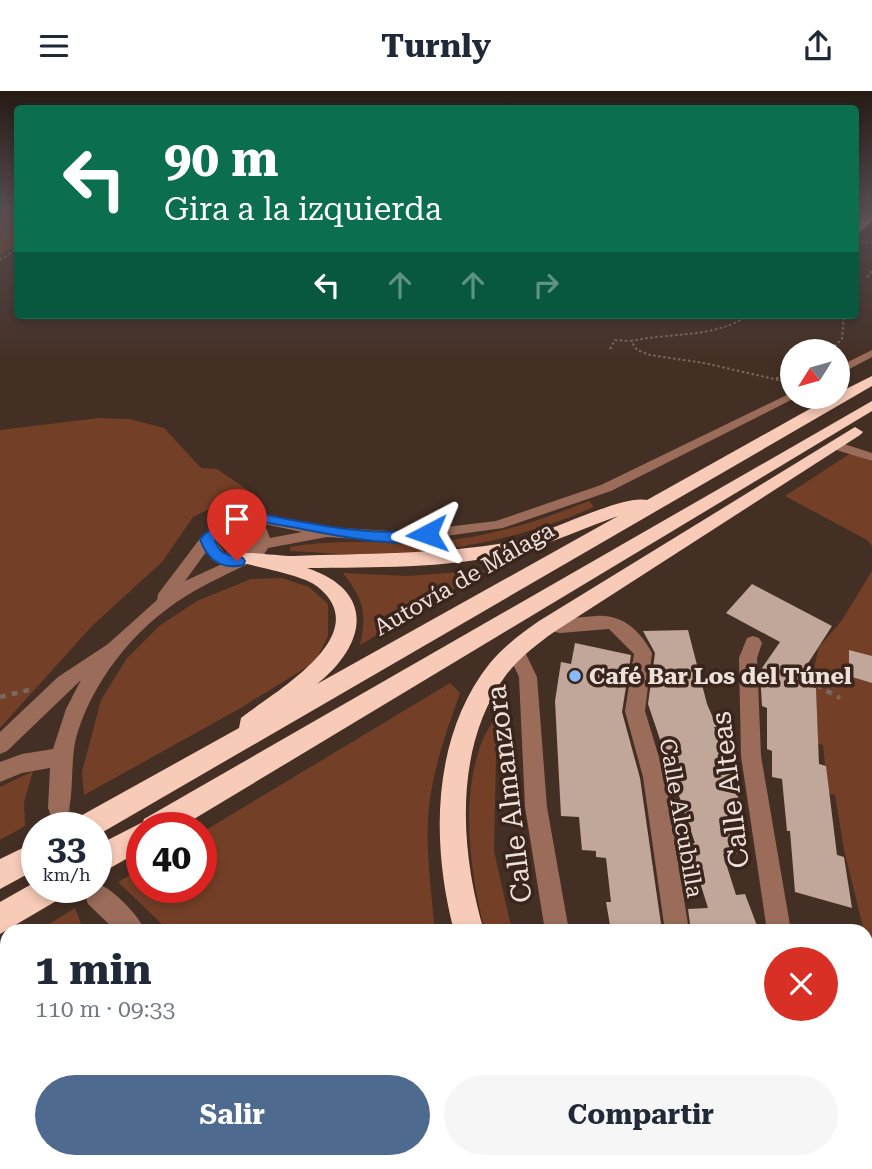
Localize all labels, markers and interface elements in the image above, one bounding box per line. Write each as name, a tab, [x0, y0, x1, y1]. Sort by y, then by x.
icon: menu	[35, 27, 73, 65]
text: Turnly	[381, 27, 491, 65]
icon: share	[799, 27, 837, 65]
text: 90 m	[164, 131, 279, 188]
icon: left	[49, 133, 140, 224]
text: Gira a la izquierda	[164, 190, 442, 228]
icon: left	[308, 266, 346, 304]
icon: ahead	[381, 266, 419, 304]
icon: ahead	[454, 266, 492, 304]
icon: right	[527, 266, 565, 304]
north arrow	[780, 339, 850, 409]
map controls	[780, 339, 850, 409]
pin	[207, 489, 267, 561]
position arrow	[390, 497, 464, 571]
icon: arrive	[218, 500, 256, 538]
street label: Autovía de Málaga	[369, 516, 559, 642]
place label: Café Bar Los del Túnel	[589, 663, 852, 690]
marker: Café Bar Los del Túnel	[567, 668, 583, 684]
street label: Calle Almanzora	[479, 683, 539, 905]
street label: Calle Alteas	[704, 710, 756, 870]
street label: Calle Alcubilla	[654, 736, 708, 900]
speed limit sign: 40	[126, 812, 217, 903]
text: 33	[47, 828, 86, 869]
text: km/h	[42, 864, 91, 885]
text: 1 min	[35, 945, 152, 994]
button: close	[764, 947, 838, 1021]
text: 110 m · 09:33	[35, 996, 175, 1023]
button: Salir	[35, 1075, 430, 1155]
button: Compartir	[444, 1075, 838, 1155]

